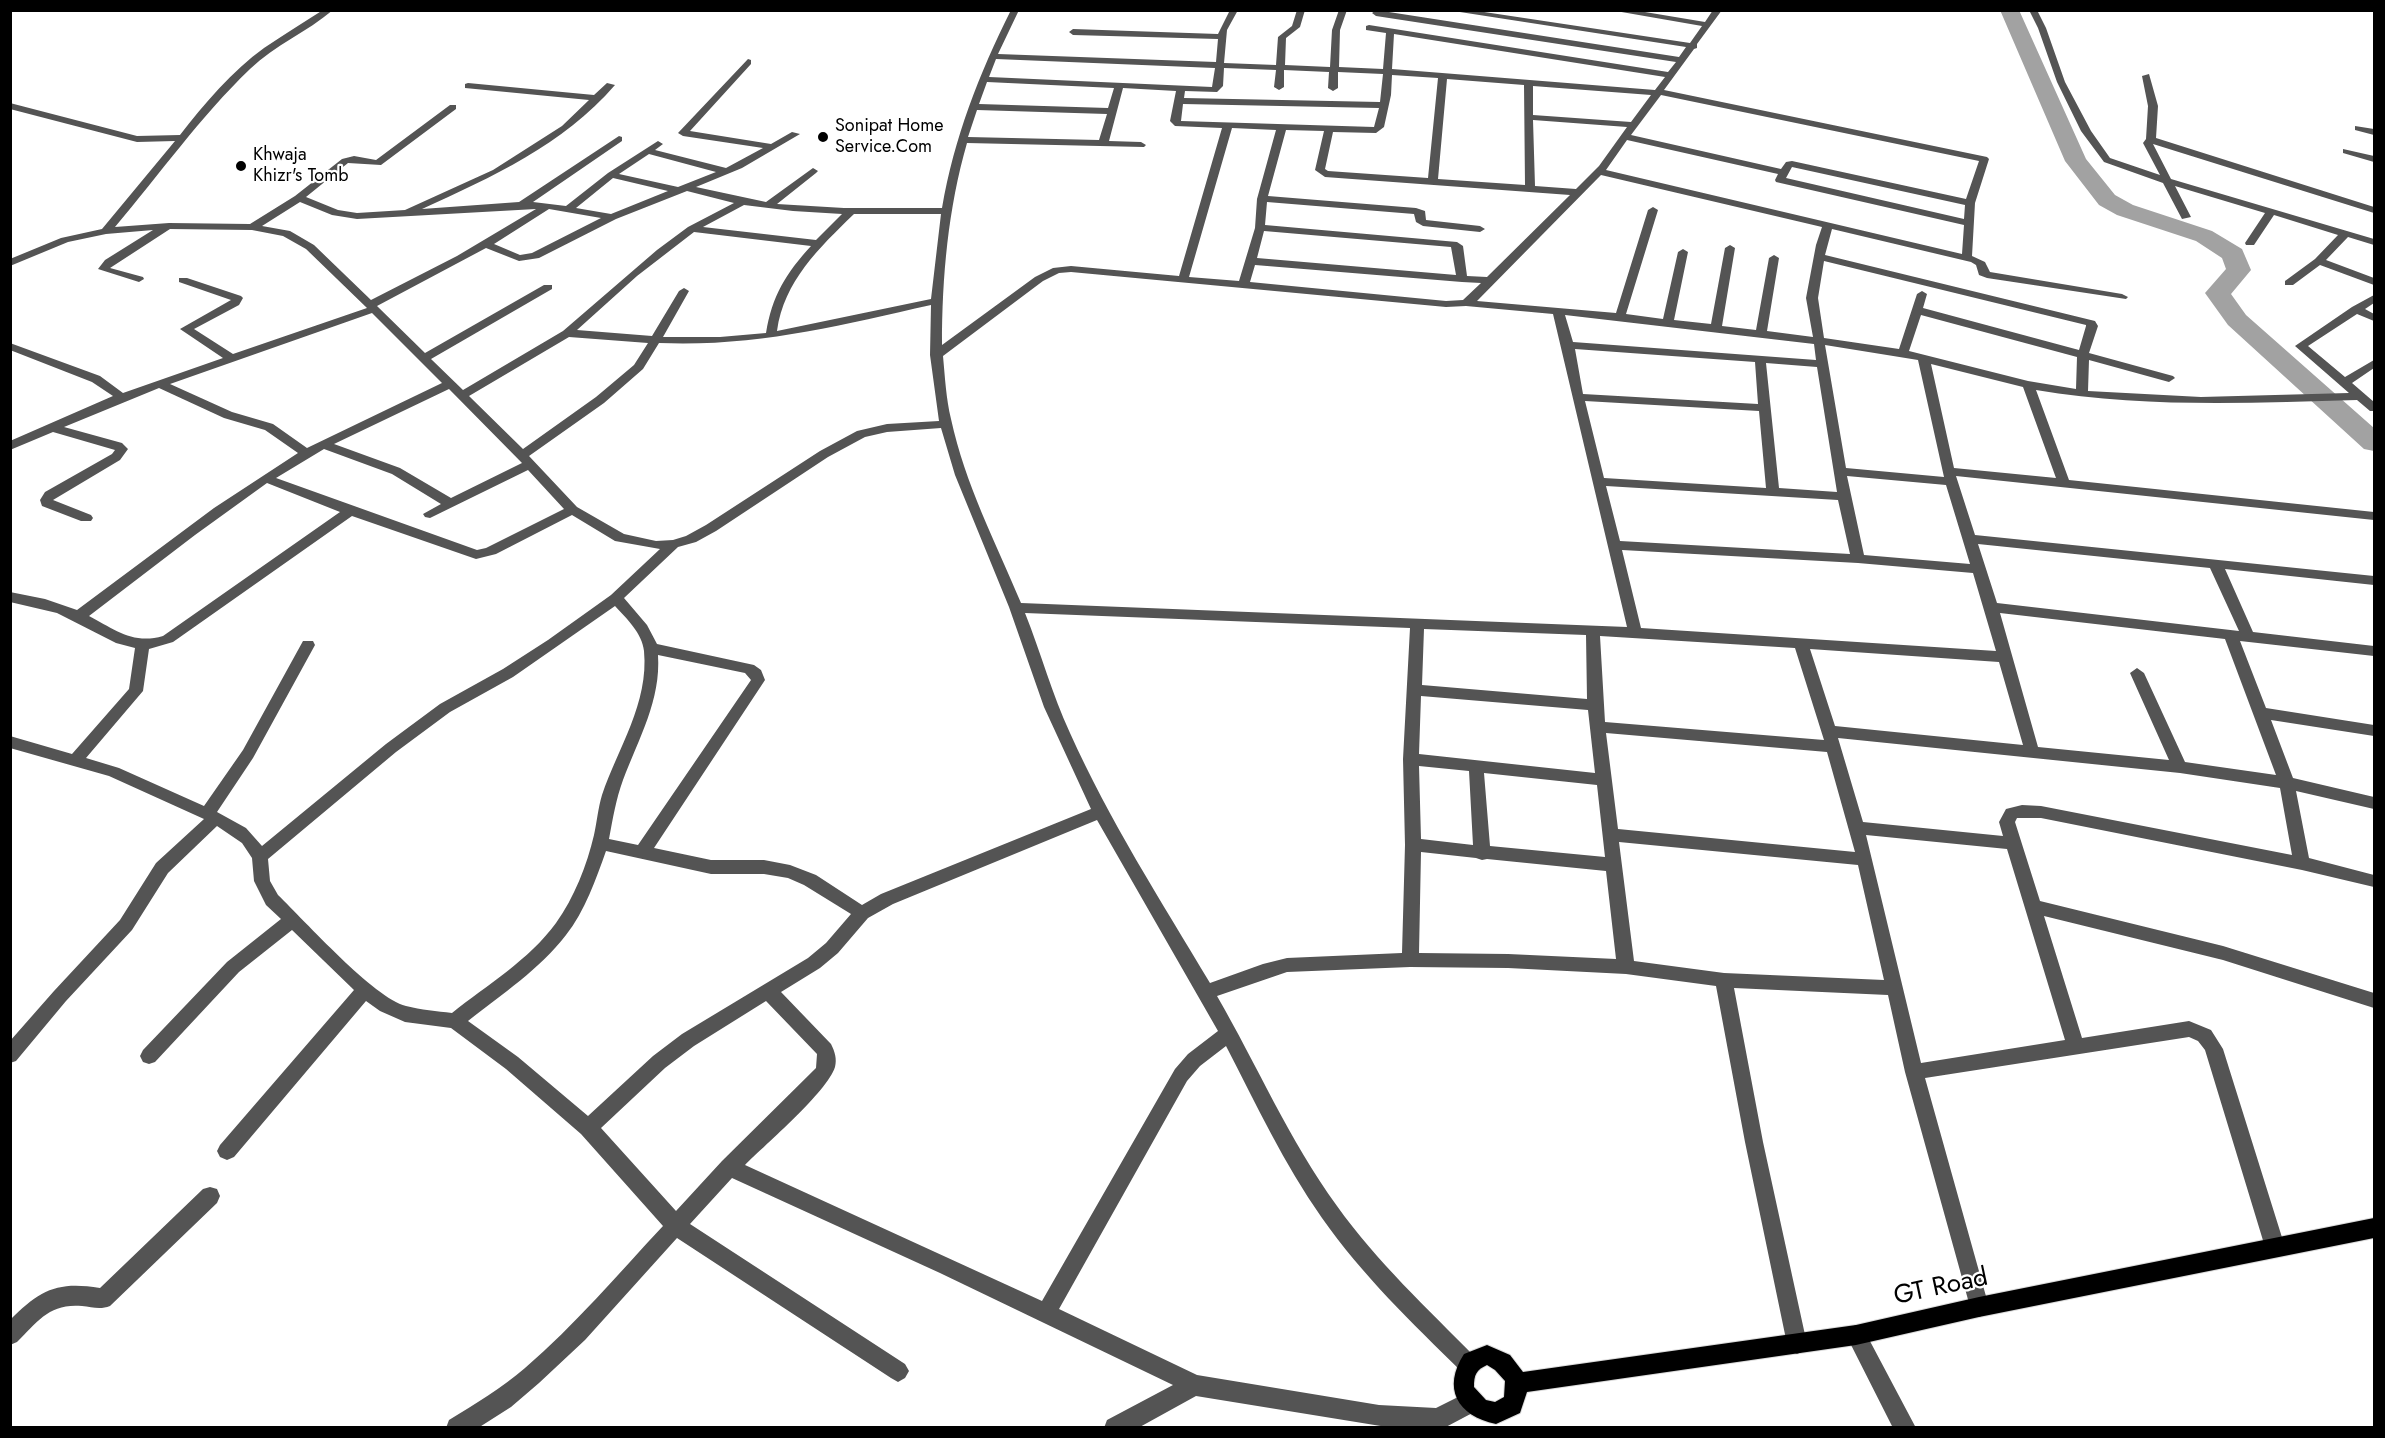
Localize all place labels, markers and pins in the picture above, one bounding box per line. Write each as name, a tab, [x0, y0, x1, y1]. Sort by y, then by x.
place label: Sonipat Home Service.Com	[835, 116, 943, 158]
marker: Sonipat Home Service.Com	[816, 130, 830, 144]
place label: Khwaja Khizr's Tomb	[253, 145, 348, 188]
marker: Khwaja Khizr's Tomb	[234, 159, 248, 173]

